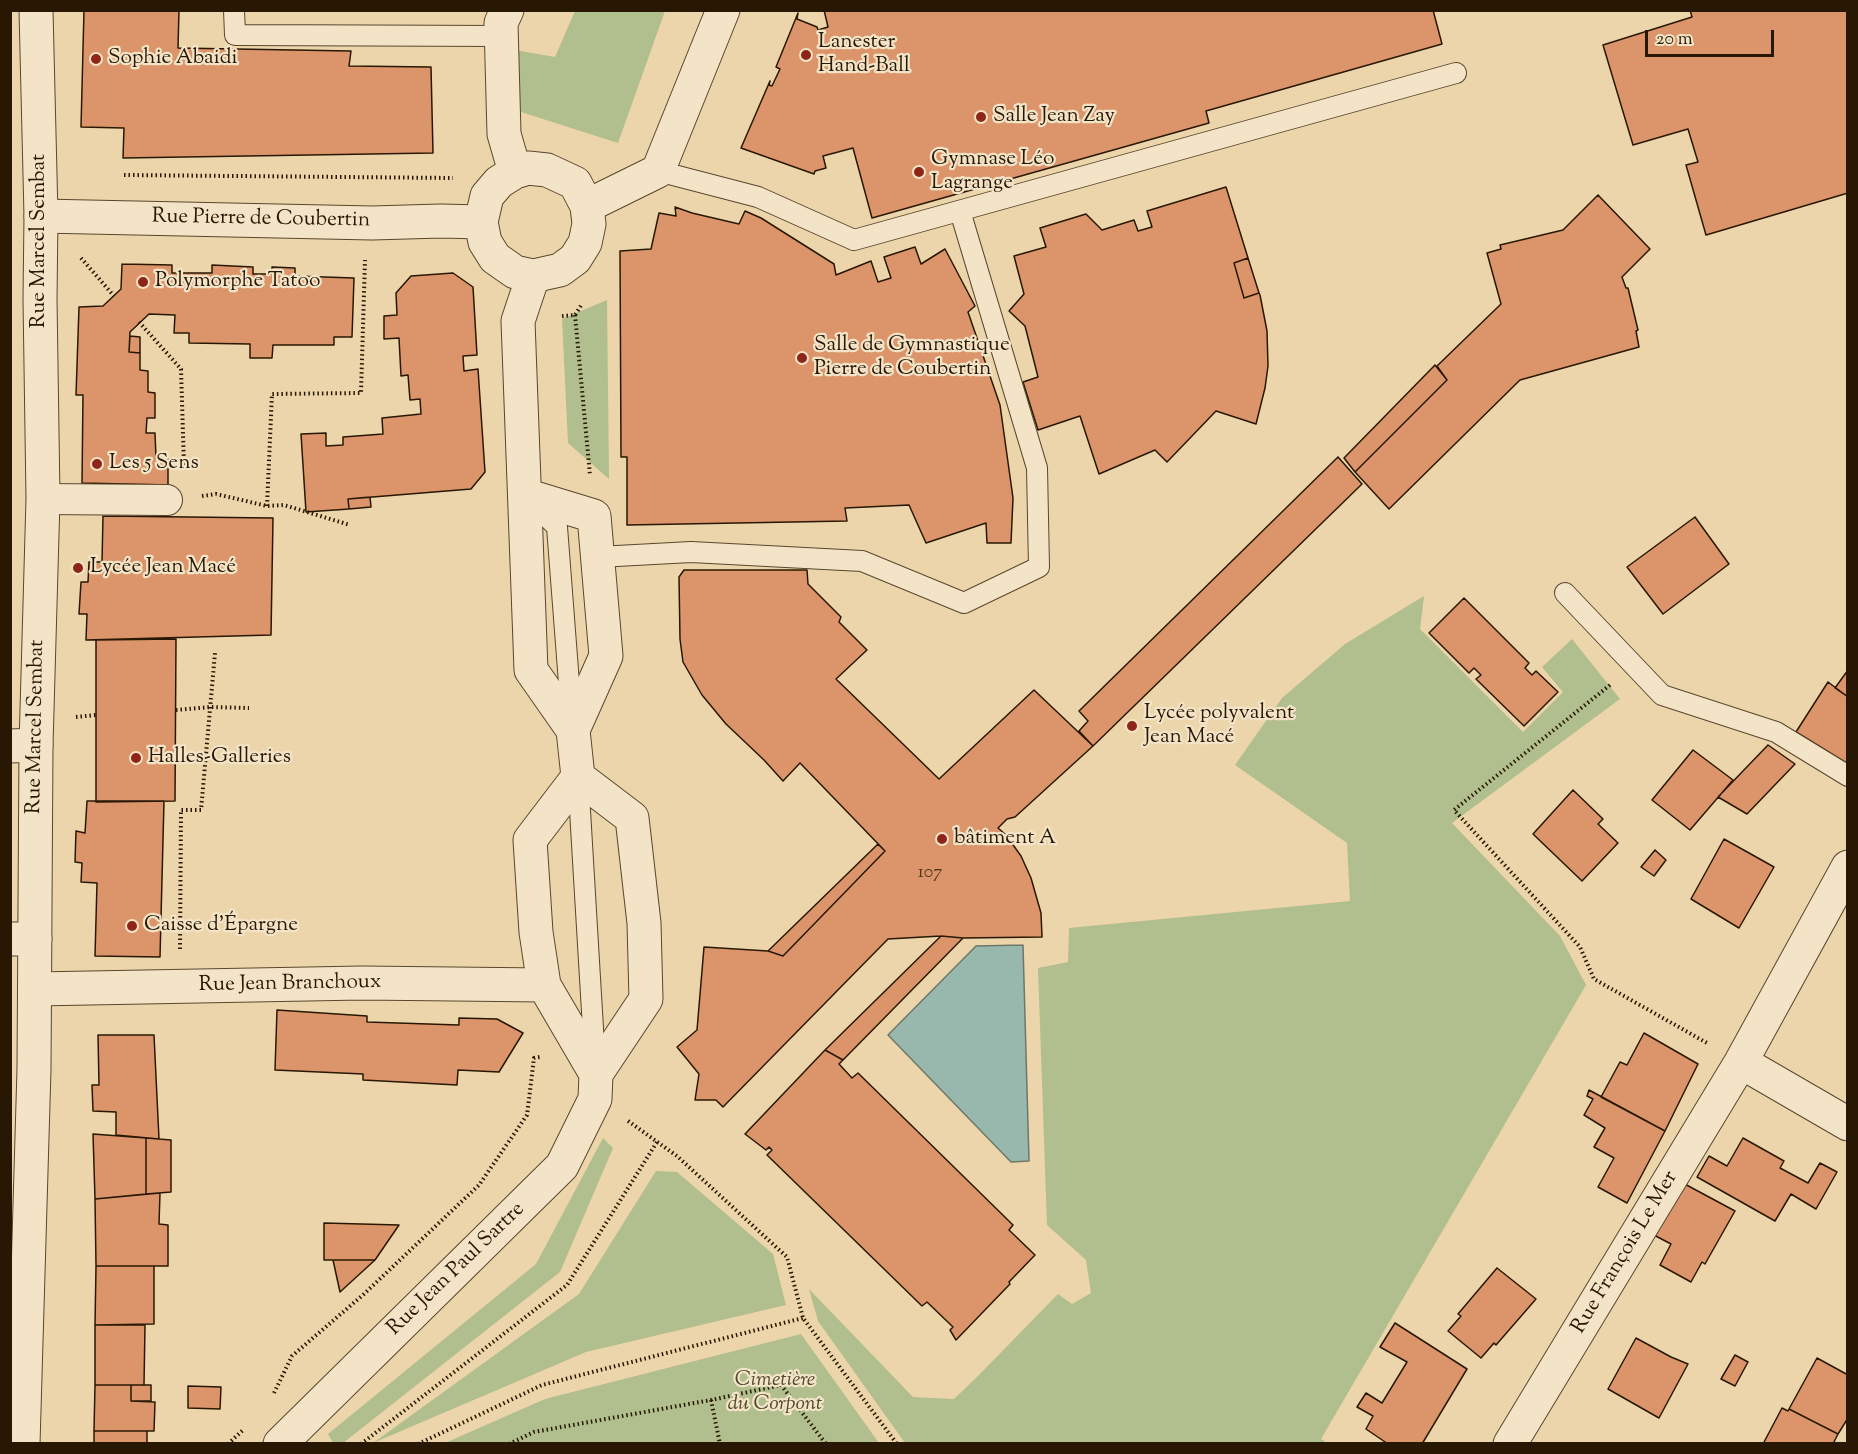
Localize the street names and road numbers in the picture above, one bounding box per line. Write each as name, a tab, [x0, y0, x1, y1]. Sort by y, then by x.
street label: Rue Marcel Sembat	[27, 154, 53, 328]
street label: Rue Pierre de Coubertin	[152, 205, 370, 235]
street label: Rue Marcel Sembat	[23, 640, 51, 814]
street label: Rue Jean Branchoux	[198, 971, 382, 999]
street label: Rue François Le Mer	[1568, 1167, 1684, 1339]
street label: Rue Jean Paul Sartre	[383, 1198, 531, 1342]

